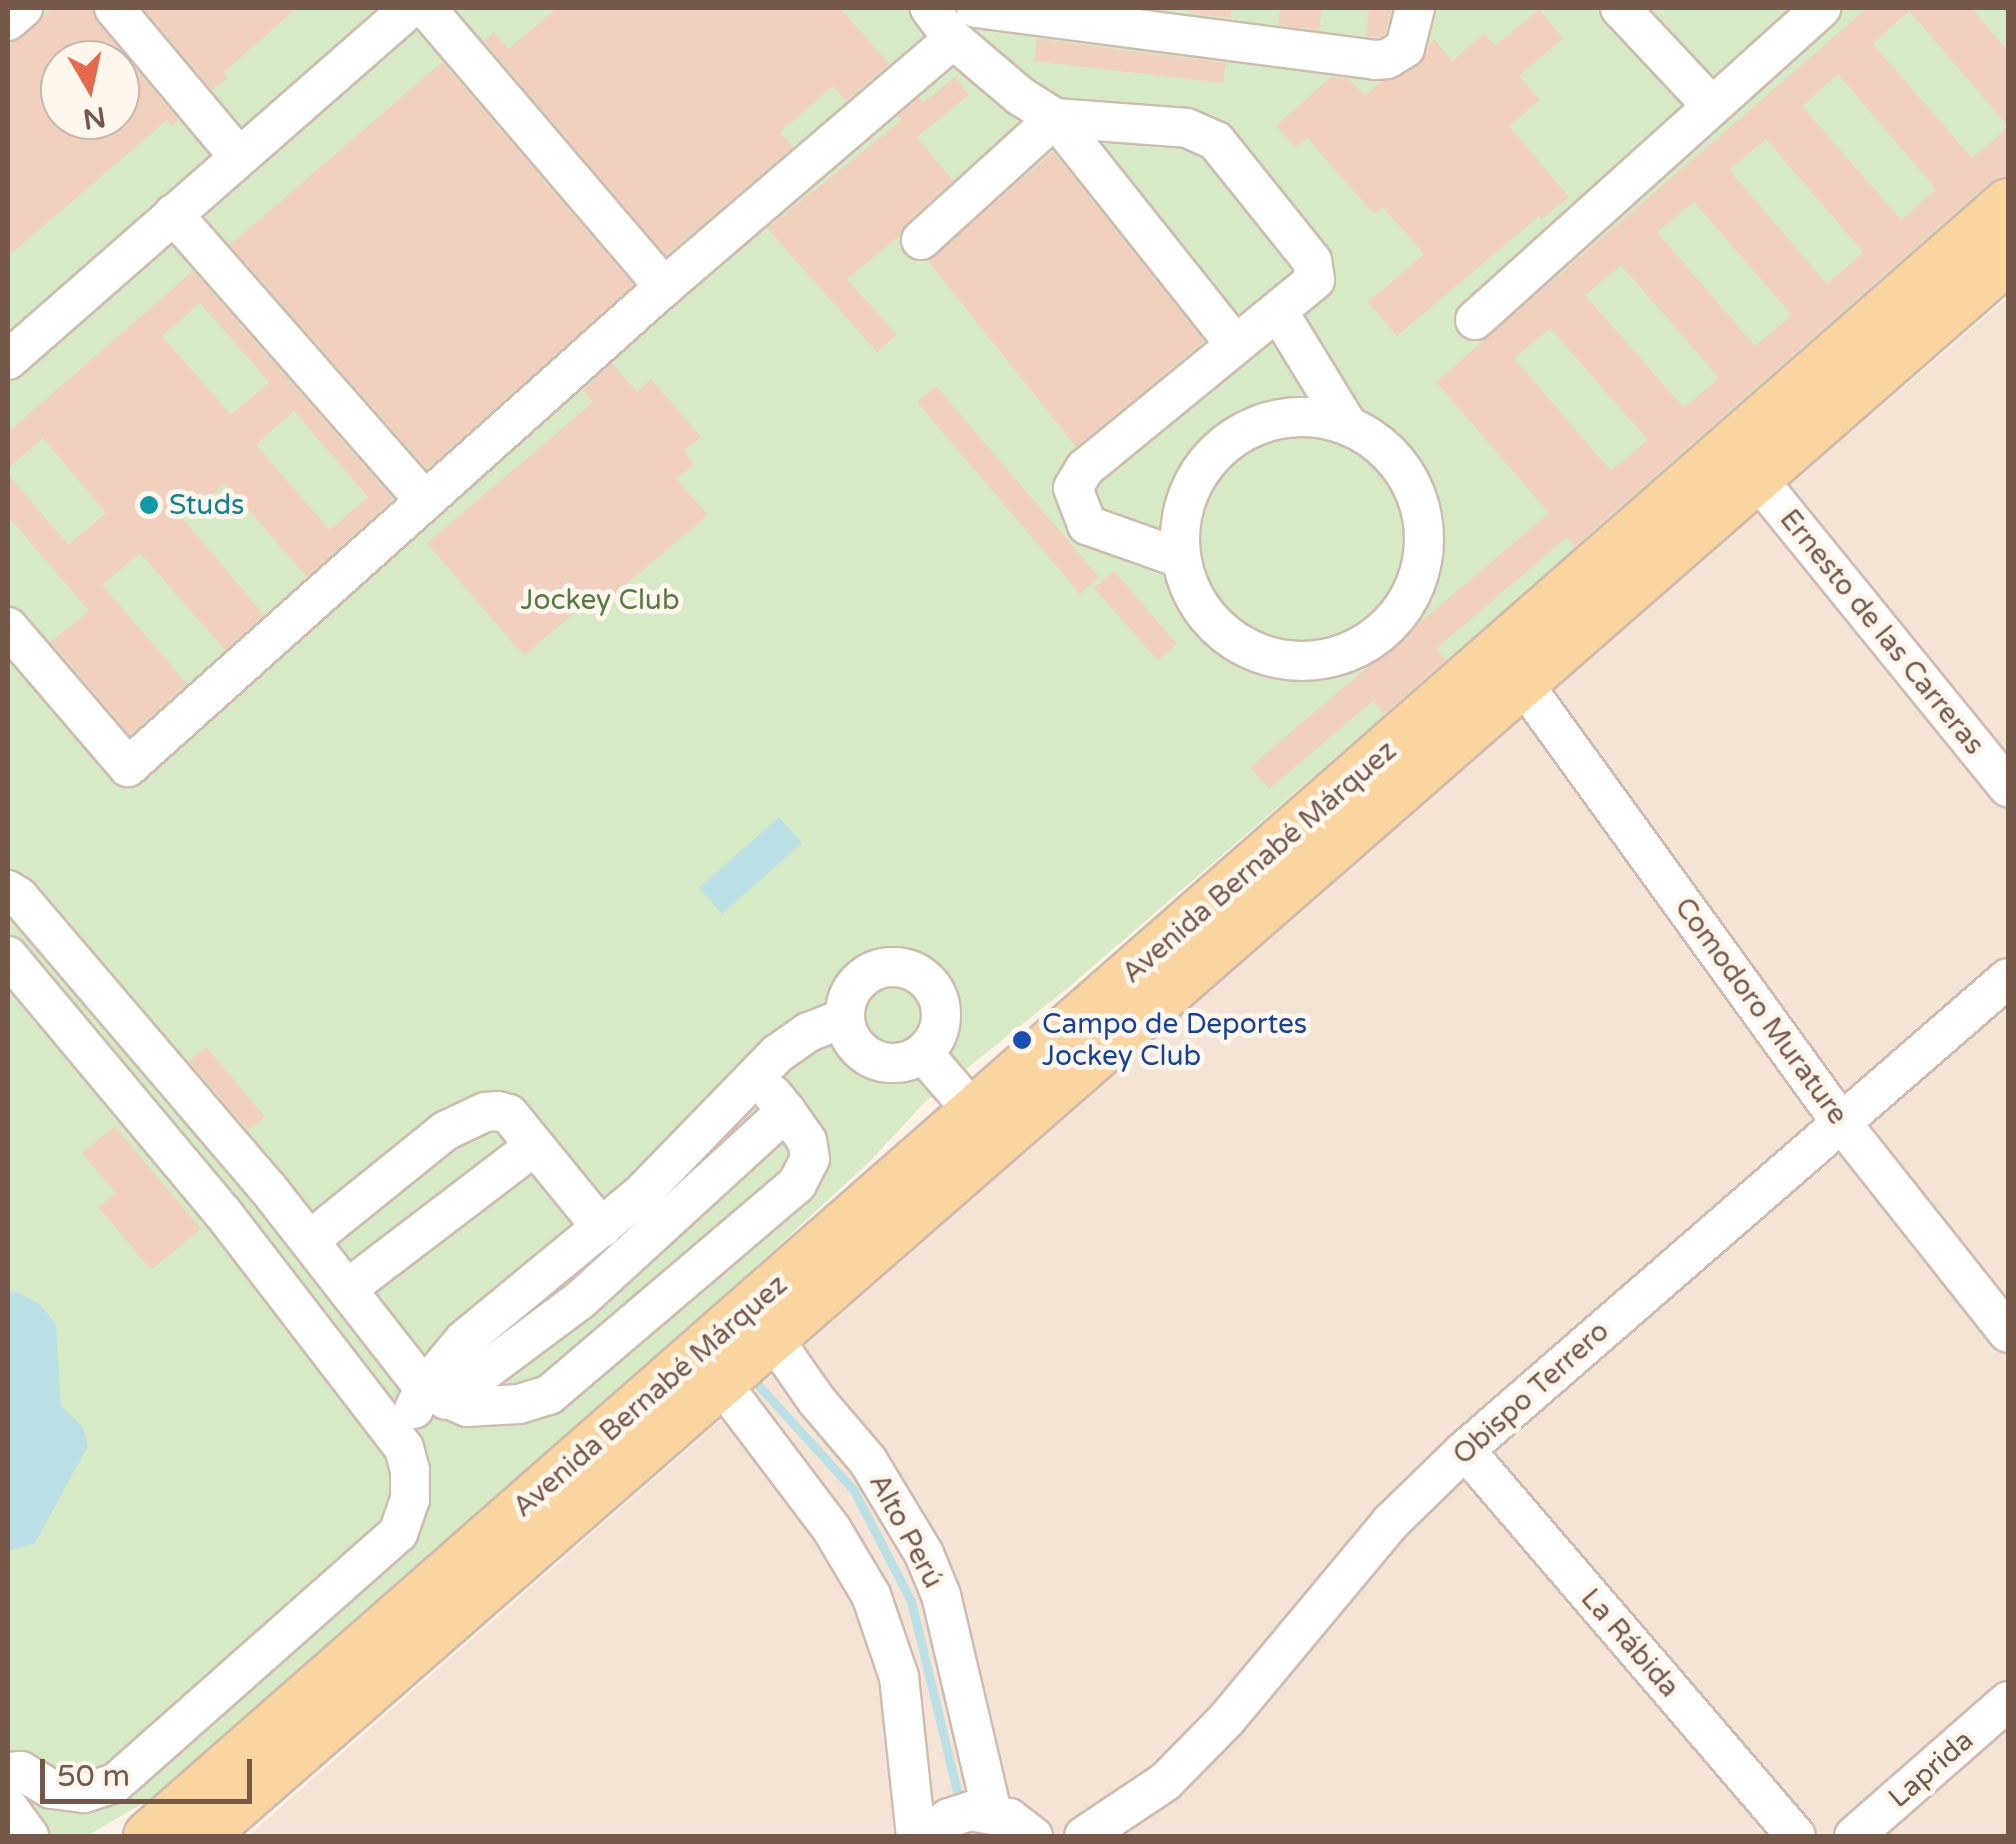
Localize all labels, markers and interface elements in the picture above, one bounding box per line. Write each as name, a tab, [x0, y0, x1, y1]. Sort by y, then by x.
north arrow	[40, 40, 140, 140]
text: N	[81, 99, 108, 136]
place label: Studs	[169, 488, 244, 522]
marker: Studs	[138, 494, 160, 516]
street label: Ernesto de las Carreras	[1773, 503, 1991, 761]
park label: Jockey Club	[520, 583, 680, 617]
street label: Avenida Bernabé Márquez	[1115, 734, 1403, 990]
street label: Comodoro Murature	[1668, 891, 1854, 1131]
place label: Campo de Deportes Jockey Club	[1042, 1007, 1307, 1073]
marker: Campo de Deportes Jockey Club	[1011, 1029, 1033, 1051]
street label: Avenida Bernabé Márquez	[506, 1268, 794, 1524]
street label: Obispo Terrero	[1446, 1314, 1616, 1472]
street label: Alto Perú	[862, 1468, 950, 1594]
street label: La Rábida	[1574, 1582, 1686, 1704]
street label: Laprida	[1882, 1723, 1980, 1815]
scale bar	[45, 1739, 258, 1801]
text: 50 m	[57, 1758, 130, 1795]

